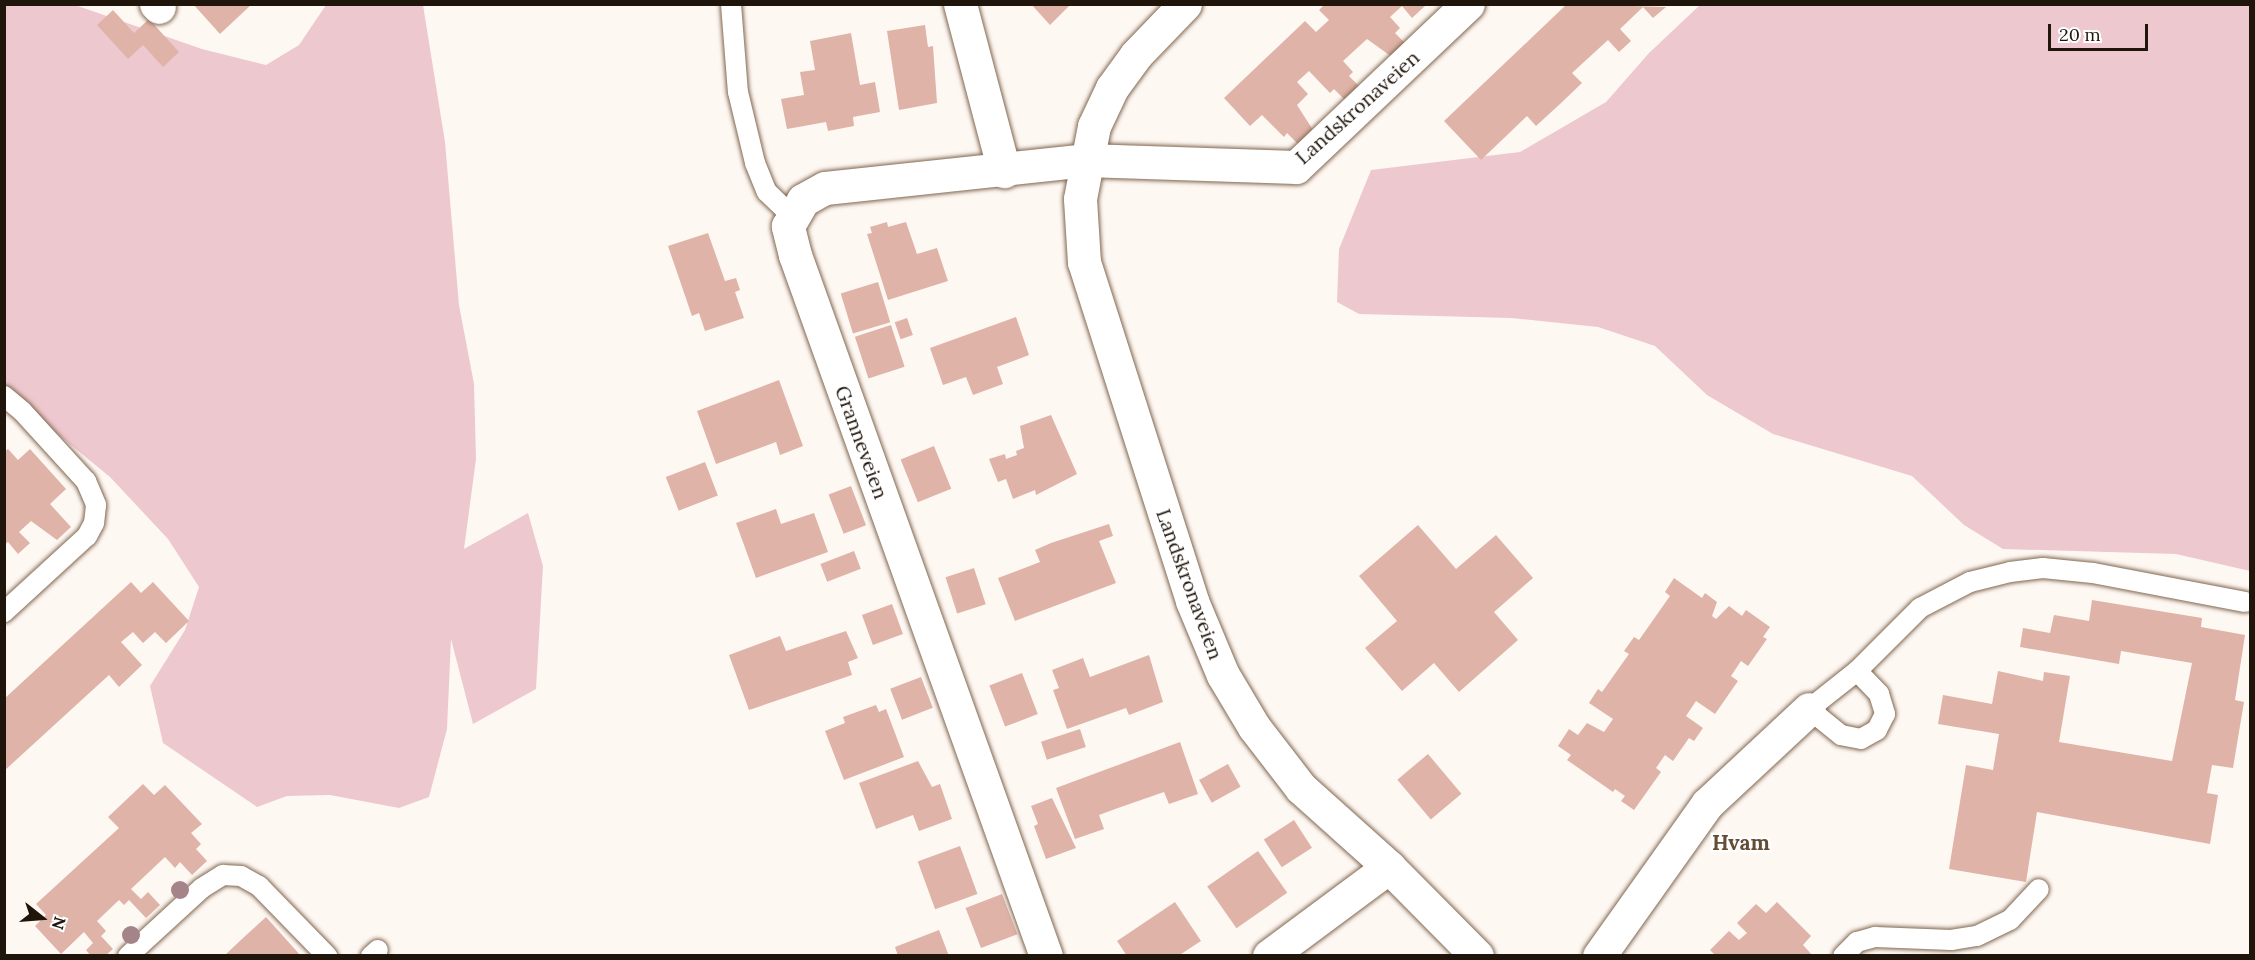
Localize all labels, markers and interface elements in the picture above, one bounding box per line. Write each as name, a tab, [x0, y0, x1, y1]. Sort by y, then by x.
scale bar	[2051, 12, 2152, 50]
text: 20 m	[2059, 23, 2101, 46]
street label: Landskronaveien	[1290, 45, 1424, 169]
street label: Granneveien	[830, 382, 894, 502]
street label: Landskronaveien	[1152, 506, 1228, 662]
district label: Hvam	[1712, 830, 1770, 856]
north arrow	[12, 888, 72, 948]
text: N	[48, 914, 71, 932]

